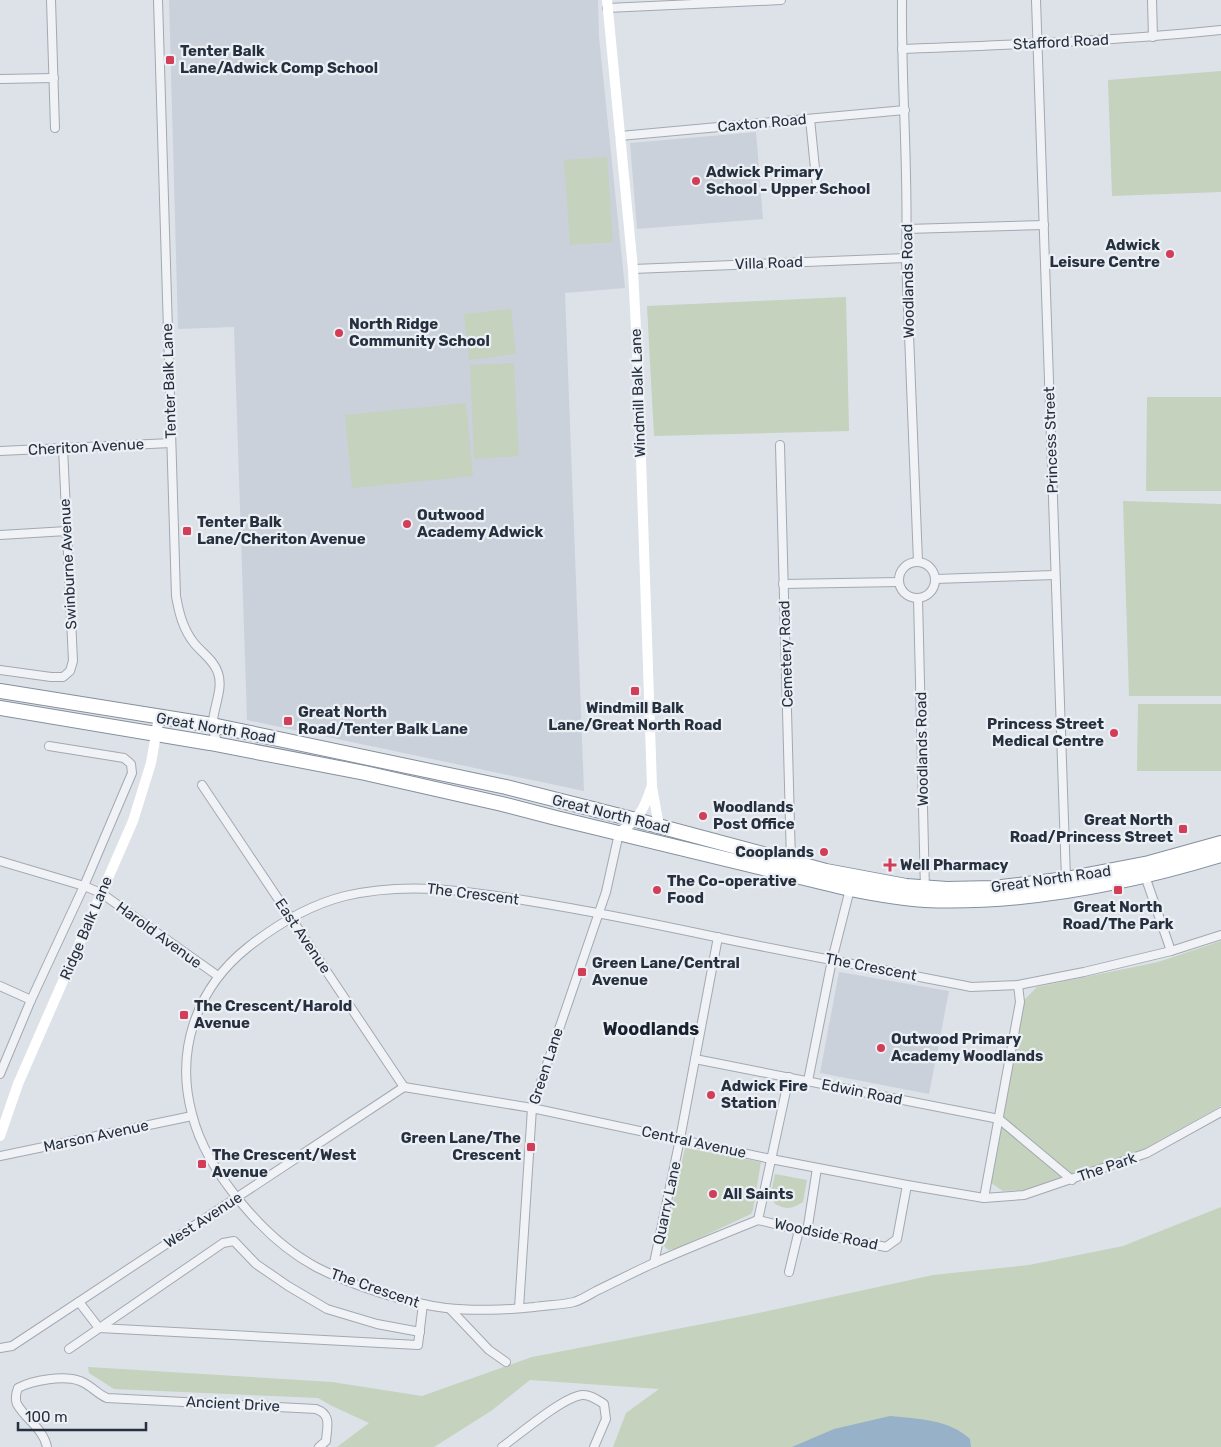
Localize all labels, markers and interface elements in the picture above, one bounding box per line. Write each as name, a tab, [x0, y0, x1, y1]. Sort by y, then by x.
street label: Stafford Road	[1013, 31, 1109, 53]
place label: Tenter Balk Lane/Adwick Comp School	[180, 42, 378, 77]
marker: Tenter Balk Lane/Adwick Comp School	[164, 54, 176, 66]
street label: Caxton Road	[717, 110, 807, 136]
place label: Adwick Primary School - Upper School	[706, 163, 870, 198]
marker: Adwick Primary School - Upper School	[690, 175, 702, 187]
street label: Woodlands Road	[898, 224, 918, 338]
place label: Adwick Leisure Centre	[1049, 236, 1160, 271]
marker: Adwick Leisure Centre	[1164, 248, 1176, 260]
street label: Villa Road	[735, 253, 803, 273]
place label: North Ridge Community School	[349, 315, 490, 350]
street label: Tenter Balk Lane	[158, 323, 180, 439]
marker: North Ridge Community School	[333, 327, 345, 339]
street label: Windmill Balk Lane	[627, 328, 649, 458]
street label: Princess Street	[1040, 386, 1062, 494]
street label: Cheriton Avenue	[27, 435, 145, 459]
street label: Swinburne Avenue	[56, 498, 80, 630]
place label: Outwood Academy Adwick	[417, 506, 543, 541]
place label: Tenter Balk Lane/Cheriton Avenue	[197, 513, 366, 548]
marker: Outwood Academy Adwick	[401, 518, 413, 530]
marker: Tenter Balk Lane/Cheriton Avenue	[181, 525, 193, 537]
street label: Cemetery Road	[775, 600, 797, 708]
marker: Windmill Balk Lane/Great North Road	[629, 685, 641, 697]
street label: Woodlands Road	[912, 692, 932, 806]
place label: Windmill Balk Lane/Great North Road	[548, 699, 722, 734]
place label: Great North Road/Tenter Balk Lane	[298, 703, 468, 738]
street label: Great North Road	[155, 709, 277, 747]
marker: Great North Road/Tenter Balk Lane	[282, 715, 294, 727]
place label: Princess Street Medical Centre	[987, 715, 1104, 750]
marker: Princess Street Medical Centre	[1108, 727, 1120, 739]
street label: Great North Road	[550, 791, 672, 837]
place label: Woodlands Post Office	[713, 798, 795, 833]
marker: Woodlands Post Office	[697, 810, 709, 822]
place label: Great North Road/Princess Street	[1010, 811, 1173, 846]
marker: Great North Road/Princess Street	[1177, 823, 1189, 835]
place label: Cooplands	[735, 843, 814, 861]
marker: Cooplands	[818, 846, 830, 858]
place label: Well Pharmacy	[900, 856, 1009, 874]
marker: Well Pharmacy	[884, 859, 896, 871]
street label: Great North Road	[990, 862, 1112, 896]
place label: The Co-operative Food	[667, 872, 797, 907]
street label: Ridge Balk Lane	[56, 873, 116, 983]
street label: The Crescent	[426, 879, 520, 909]
marker: The Co-operative Food	[651, 884, 663, 896]
marker: Great North Road/The Park	[1112, 884, 1124, 896]
street label: East Avenue	[271, 895, 335, 977]
street label: Harold Avenue	[113, 898, 205, 972]
place label: Great North Road/The Park	[1062, 898, 1174, 933]
street label: The Crescent	[824, 949, 918, 985]
place label: Green Lane/Central Avenue	[592, 954, 740, 989]
marker: Green Lane/Central Avenue	[576, 966, 588, 978]
place label: The Crescent/Harold Avenue	[194, 997, 352, 1032]
marker: The Crescent/Harold Avenue	[178, 1009, 190, 1021]
district label: Woodlands	[603, 1018, 699, 1040]
street label: Green Lane	[525, 1025, 567, 1107]
place label: Outwood Primary Academy Woodlands	[891, 1030, 1043, 1065]
marker: Outwood Primary Academy Woodlands	[875, 1042, 887, 1054]
street label: Edwin Road	[820, 1075, 904, 1109]
place label: Adwick Fire Station	[721, 1077, 808, 1112]
marker: Adwick Fire Station	[705, 1089, 717, 1101]
street label: Marson Avenue	[42, 1116, 150, 1156]
street label: Central Avenue	[640, 1122, 748, 1162]
place label: Green Lane/The Crescent	[401, 1129, 521, 1164]
marker: Green Lane/The Crescent	[525, 1141, 537, 1153]
place label: The Crescent/West Avenue	[212, 1146, 356, 1181]
street label: The Park	[1075, 1149, 1139, 1185]
marker: The Crescent/West Avenue	[196, 1158, 208, 1170]
street label: Quarry Lane	[649, 1160, 685, 1246]
place label: All Saints	[723, 1185, 793, 1203]
street label: West Avenue	[161, 1188, 245, 1252]
marker: All Saints	[707, 1188, 719, 1200]
street label: Woodside Road	[772, 1214, 880, 1254]
street label: The Crescent	[328, 1264, 422, 1312]
street label: Ancient Drive	[186, 1393, 280, 1415]
scale bar	[18, 1400, 145, 1432]
text: 100 m	[25, 1408, 67, 1426]

